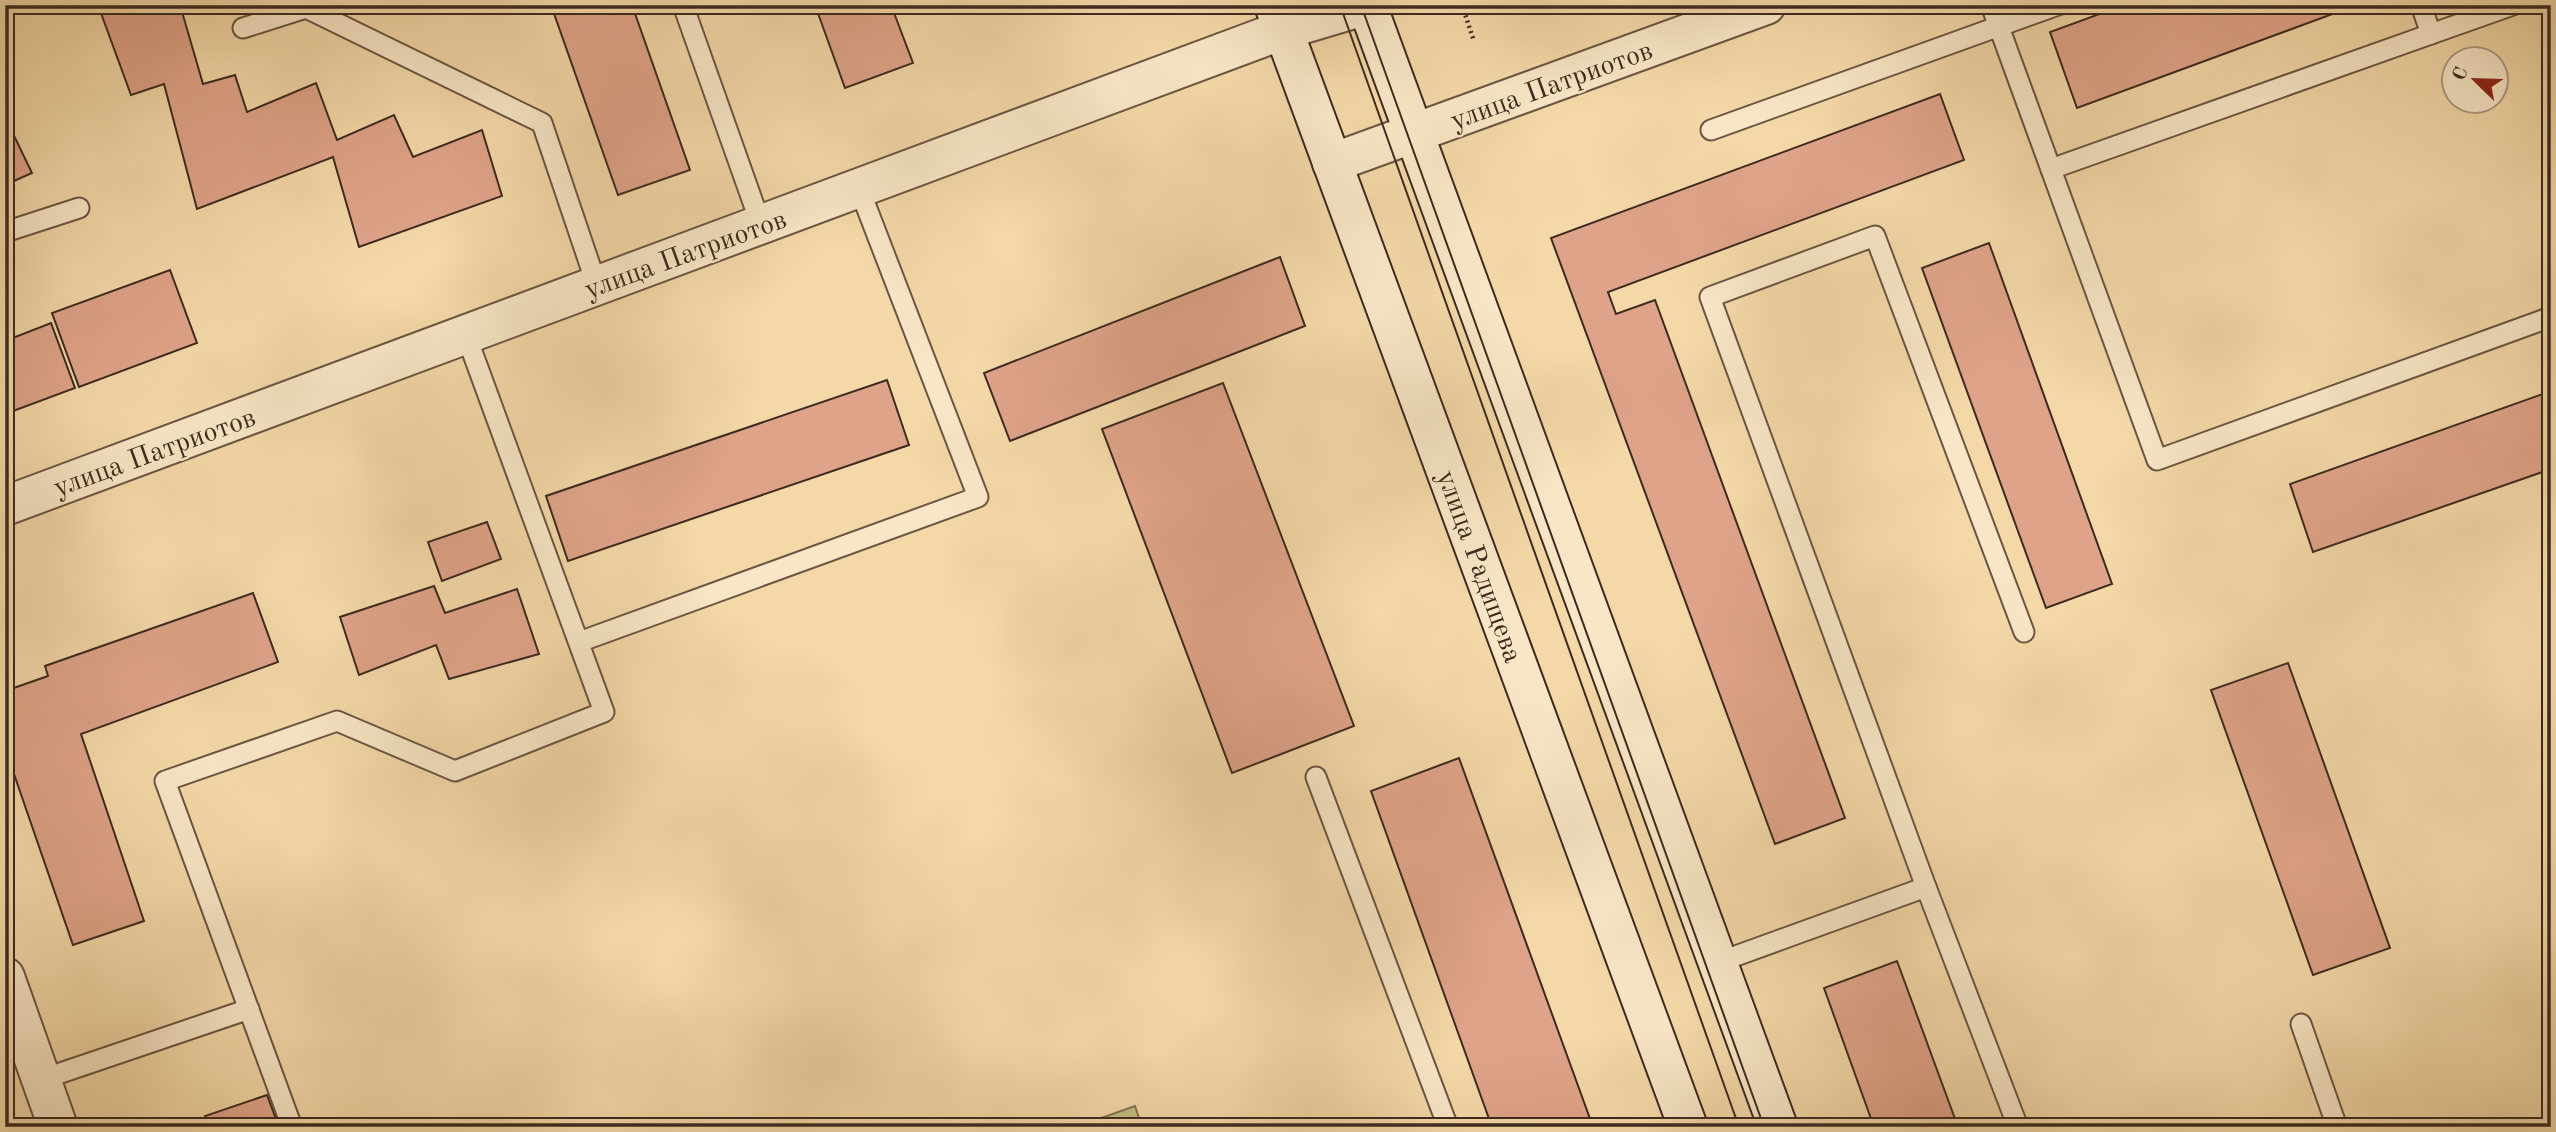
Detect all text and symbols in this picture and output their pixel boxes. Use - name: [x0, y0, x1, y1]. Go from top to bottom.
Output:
- street label: улица Патриотов: [1447, 37, 1657, 136]
- north arrow: [2440, 46, 2510, 116]
- text: С: [2450, 65, 2473, 84]
- street label: улица Патриотов: [581, 206, 791, 305]
- street label: улица Патриотов: [50, 404, 260, 503]
- street label: улица Радищева: [1430, 467, 1526, 667]

